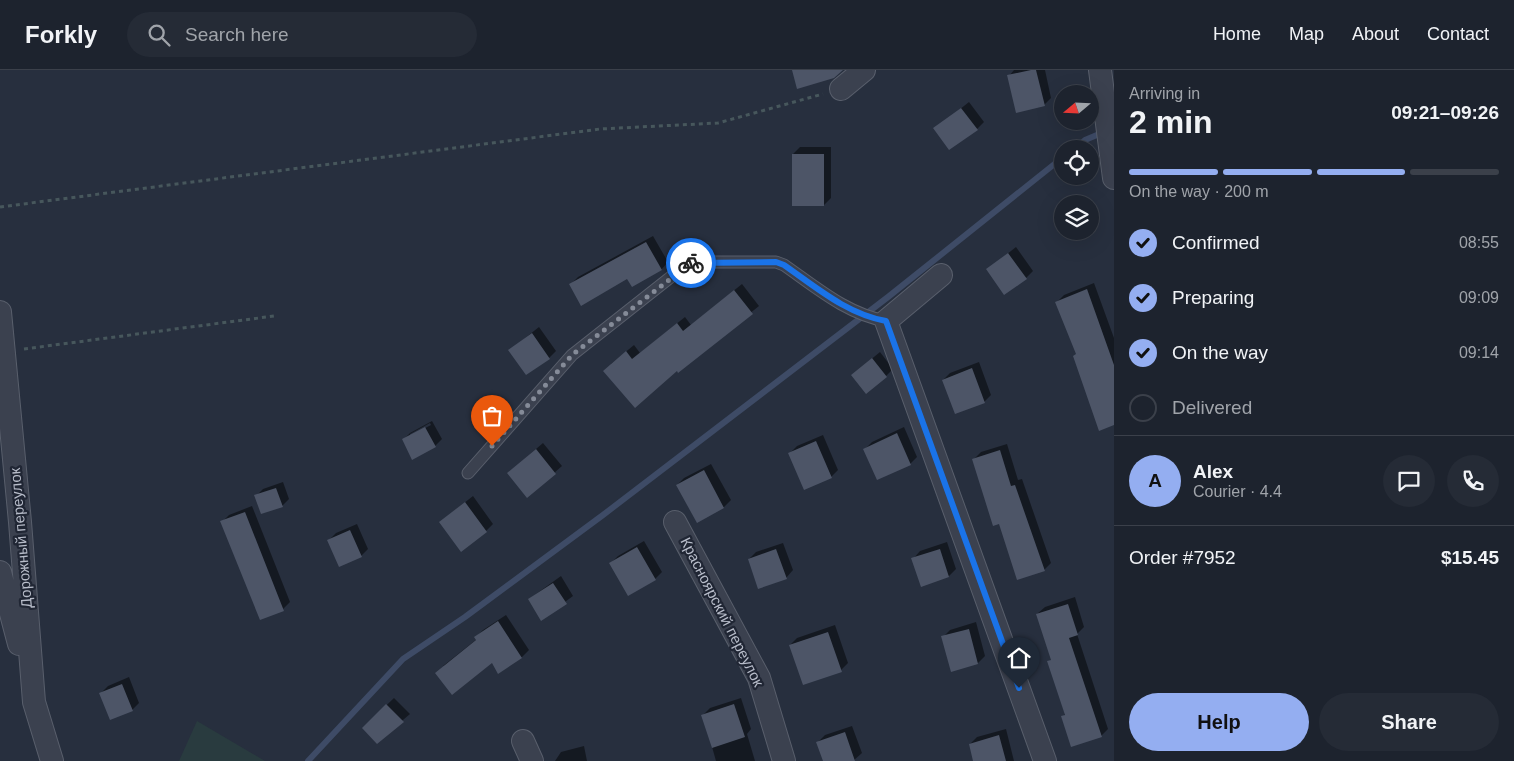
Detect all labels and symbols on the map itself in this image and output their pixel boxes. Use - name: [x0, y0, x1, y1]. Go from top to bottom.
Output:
- north arrow: [1054, 85, 1099, 130]
- courier: [666, 238, 716, 288]
- pin: [471, 395, 513, 446]
- street label: Дорожный переулок: [6, 467, 35, 609]
- street label: Красноярский переулок: [677, 534, 768, 690]
- pin: [998, 637, 1040, 688]

